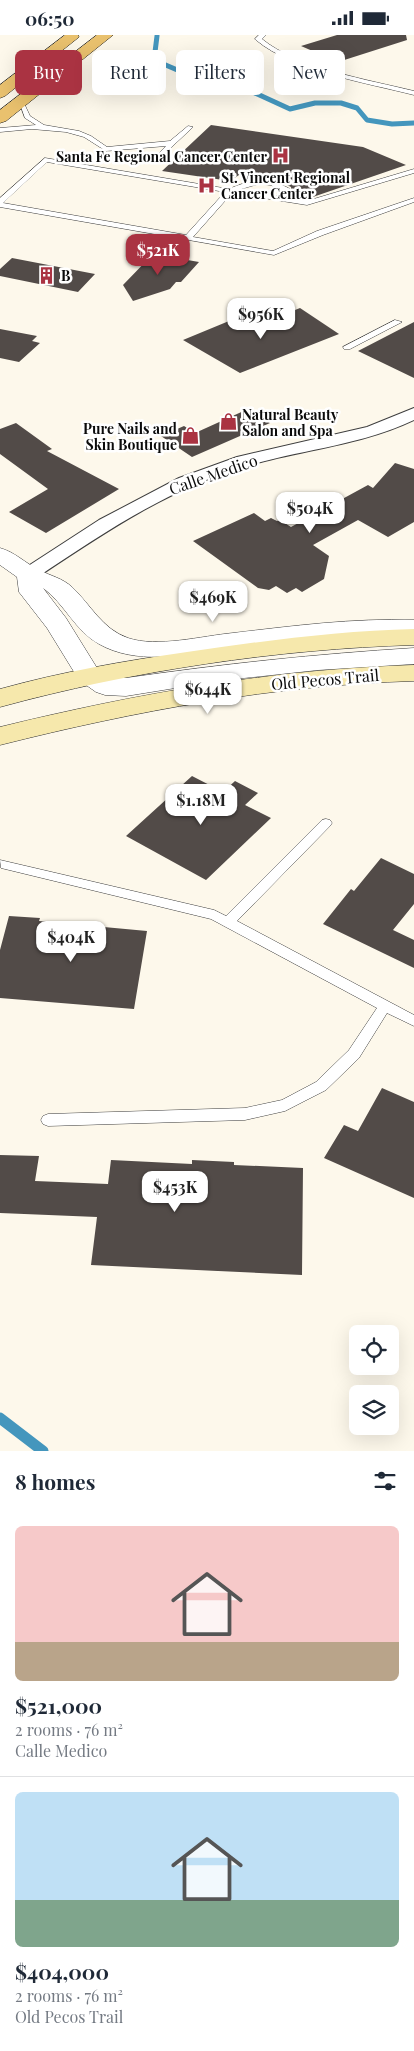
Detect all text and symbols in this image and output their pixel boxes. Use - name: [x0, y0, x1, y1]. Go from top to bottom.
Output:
- text: 06:50: [25, 5, 74, 31]
- chip: Buy: [15, 50, 82, 95]
- chip: Rent: [92, 50, 166, 95]
- chip: Filters: [176, 50, 264, 95]
- chip: New: [274, 50, 345, 95]
- hospital icon: Santa Fe Regional Cancer Center: [271, 146, 291, 166]
- place label: Santa Fe Regional Cancer Center: [56, 147, 267, 166]
- place label: St. Vincent Regional Cancer Center: [221, 168, 351, 203]
- hospital icon: St. Vincent Regional Cancer Center: [197, 175, 217, 195]
- pin: $521K: [123, 233, 193, 276]
- text: $521K: [137, 239, 179, 260]
- building icon: B: [37, 265, 57, 285]
- place label: B: [61, 266, 70, 285]
- pin: $956K: [226, 297, 296, 340]
- text: $956K: [238, 303, 284, 324]
- place label: Natural Beauty Salon and Spa: [242, 405, 339, 440]
- shop icon: Natural Beauty Salon and Spa: [218, 412, 238, 432]
- place label: Pure Nails and Skin Boutique: [83, 419, 178, 454]
- shop icon: Pure Nails and Skin Boutique: [181, 426, 201, 446]
- street label: Calle Medico: [166, 449, 260, 499]
- pin: $504K: [275, 491, 345, 534]
- text: $504K: [287, 497, 333, 518]
- pin: $469K: [178, 581, 248, 623]
- text: $469K: [190, 586, 236, 607]
- street label: Old Pecos Trail: [270, 664, 380, 694]
- pin: $644K: [173, 673, 243, 715]
- text: $644K: [185, 678, 231, 699]
- pin: $1.18M: [160, 783, 242, 826]
- text: $1.18M: [176, 789, 226, 810]
- pin: $404K: [36, 921, 106, 963]
- text: $404K: [47, 926, 95, 947]
- pin: $453K: [140, 1171, 210, 1213]
- text: $453K: [153, 1176, 197, 1197]
- map controls: [349, 1325, 399, 1435]
- button: locate: [349, 1325, 399, 1375]
- button: layers: [349, 1385, 399, 1435]
- text: 8 homes: [15, 1467, 95, 1495]
- icon: filters: [371, 1467, 399, 1495]
- icon: home: [162, 1559, 252, 1649]
- text: $521,000: [15, 1691, 102, 1719]
- text: 2 rooms · 76 m²: [15, 1719, 123, 1740]
- text: Calle Medico: [15, 1740, 107, 1761]
- icon: home: [162, 1824, 252, 1914]
- text: $404,000: [15, 1957, 109, 1985]
- text: 2 rooms · 76 m²: [15, 1985, 123, 2006]
- text: Old Pecos Trail: [15, 2006, 123, 2027]

